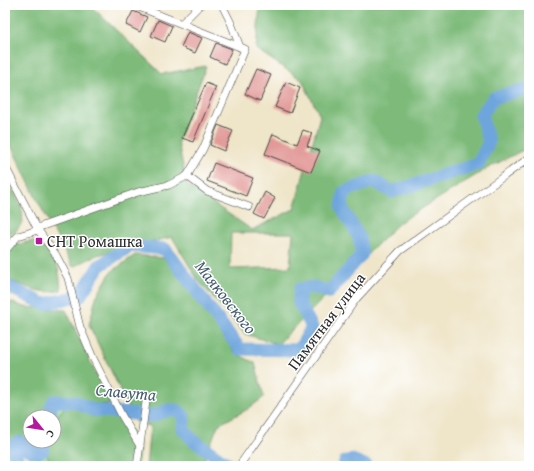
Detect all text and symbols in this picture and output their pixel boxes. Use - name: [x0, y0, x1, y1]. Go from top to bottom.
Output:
- place label: СНТ Ромашка: [47, 229, 143, 253]
- marker: СНТ Ромашка: [34, 236, 44, 246]
- water label: Маяковского: [190, 255, 263, 339]
- street label: Памятная улица: [281, 267, 371, 375]
- water label: Славута: [95, 376, 157, 407]
- north arrow: [22, 409, 62, 449]
- text: С: [42, 427, 59, 441]

